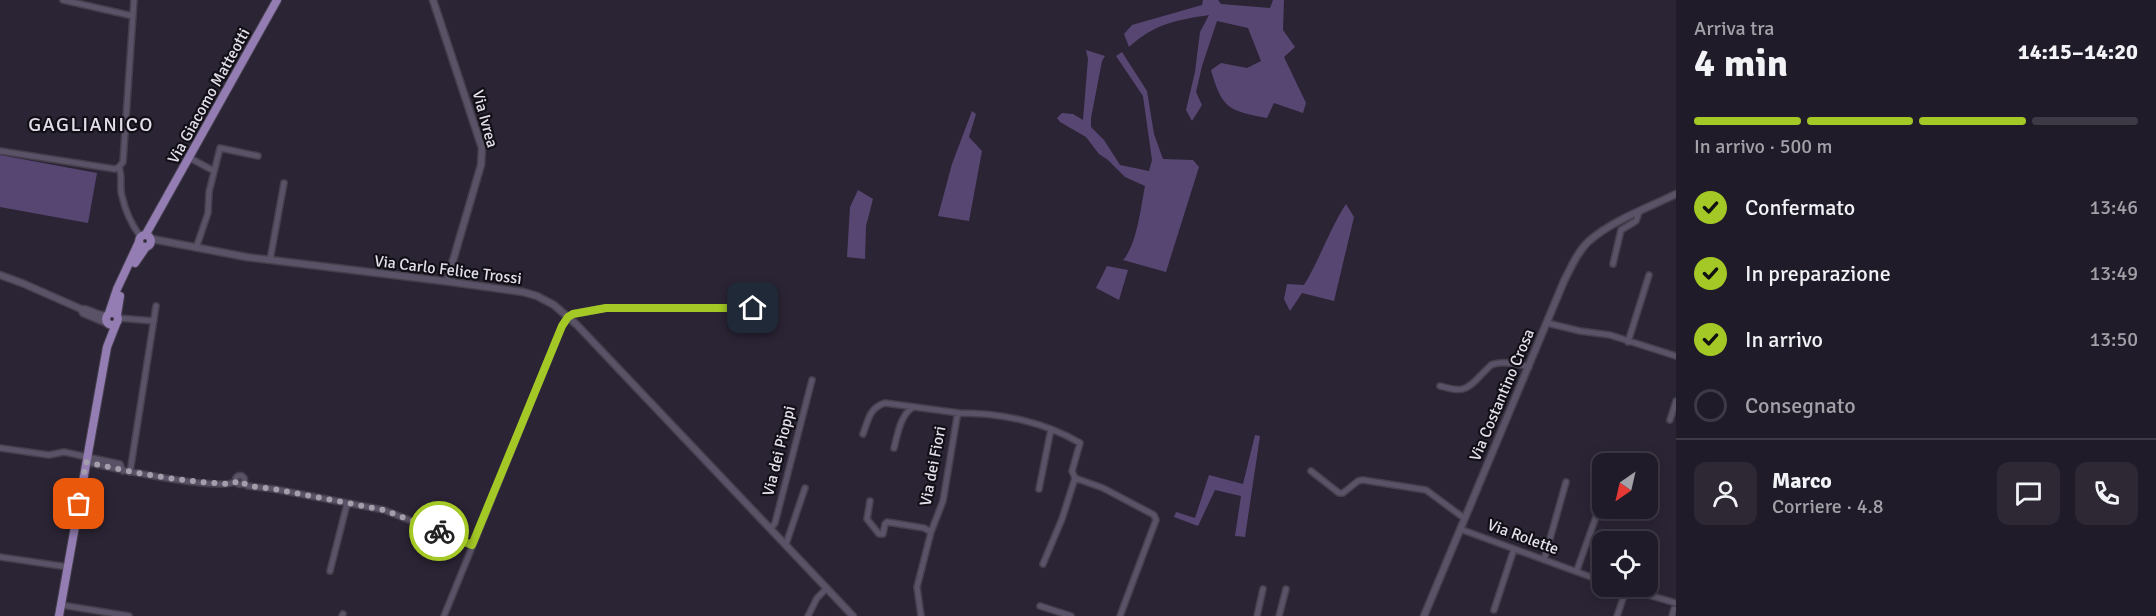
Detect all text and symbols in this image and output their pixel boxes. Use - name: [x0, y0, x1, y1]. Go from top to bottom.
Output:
- text: Arriva tra: [1694, 16, 1774, 41]
- street label: Via Giacomo Matteotti: [163, 25, 255, 167]
- text: 14:15–14:20: [2018, 38, 2138, 65]
- text: 4 min: [1694, 39, 1788, 87]
- street label: Via Ivrea: [468, 88, 502, 150]
- district label: GAGLIANICO: [28, 112, 154, 137]
- text: In arrivo · 500 m: [1694, 134, 1832, 159]
- icon: check: [1694, 191, 1727, 224]
- text: Confermato: [1745, 194, 1855, 221]
- text: 13:46: [2089, 195, 2138, 220]
- street label: Via Carlo Felice Trossi: [373, 251, 523, 289]
- icon: check: [1694, 257, 1727, 290]
- text: In preparazione: [1745, 260, 1891, 287]
- text: 13:49: [2089, 261, 2138, 286]
- pin: [727, 282, 778, 333]
- icon: home: [736, 291, 769, 324]
- icon: check: [1694, 323, 1727, 356]
- street label: Via Costantino Crosa: [1465, 326, 1539, 464]
- text: In arrivo: [1745, 326, 1823, 353]
- text: 13:50: [2089, 327, 2138, 352]
- text: Consegnato: [1745, 392, 1856, 419]
- street label: Via dei Pioppi: [758, 404, 800, 498]
- street label: Via dei Fiori: [915, 424, 951, 508]
- north arrow: [1592, 453, 1658, 519]
- map controls: [1592, 453, 1658, 597]
- button: person: [1694, 462, 1757, 525]
- button: chat: [1997, 462, 2060, 525]
- button: phone: [2075, 462, 2138, 525]
- text: Marco: [1772, 467, 1832, 494]
- pin: [53, 478, 104, 529]
- icon: bag: [62, 487, 95, 520]
- text: Corriere · 4.8: [1772, 494, 1884, 519]
- courier: [409, 501, 469, 561]
- icon: bike: [423, 515, 456, 548]
- street label: Via Rolette: [1485, 515, 1561, 559]
- button: locate: [1592, 531, 1658, 597]

